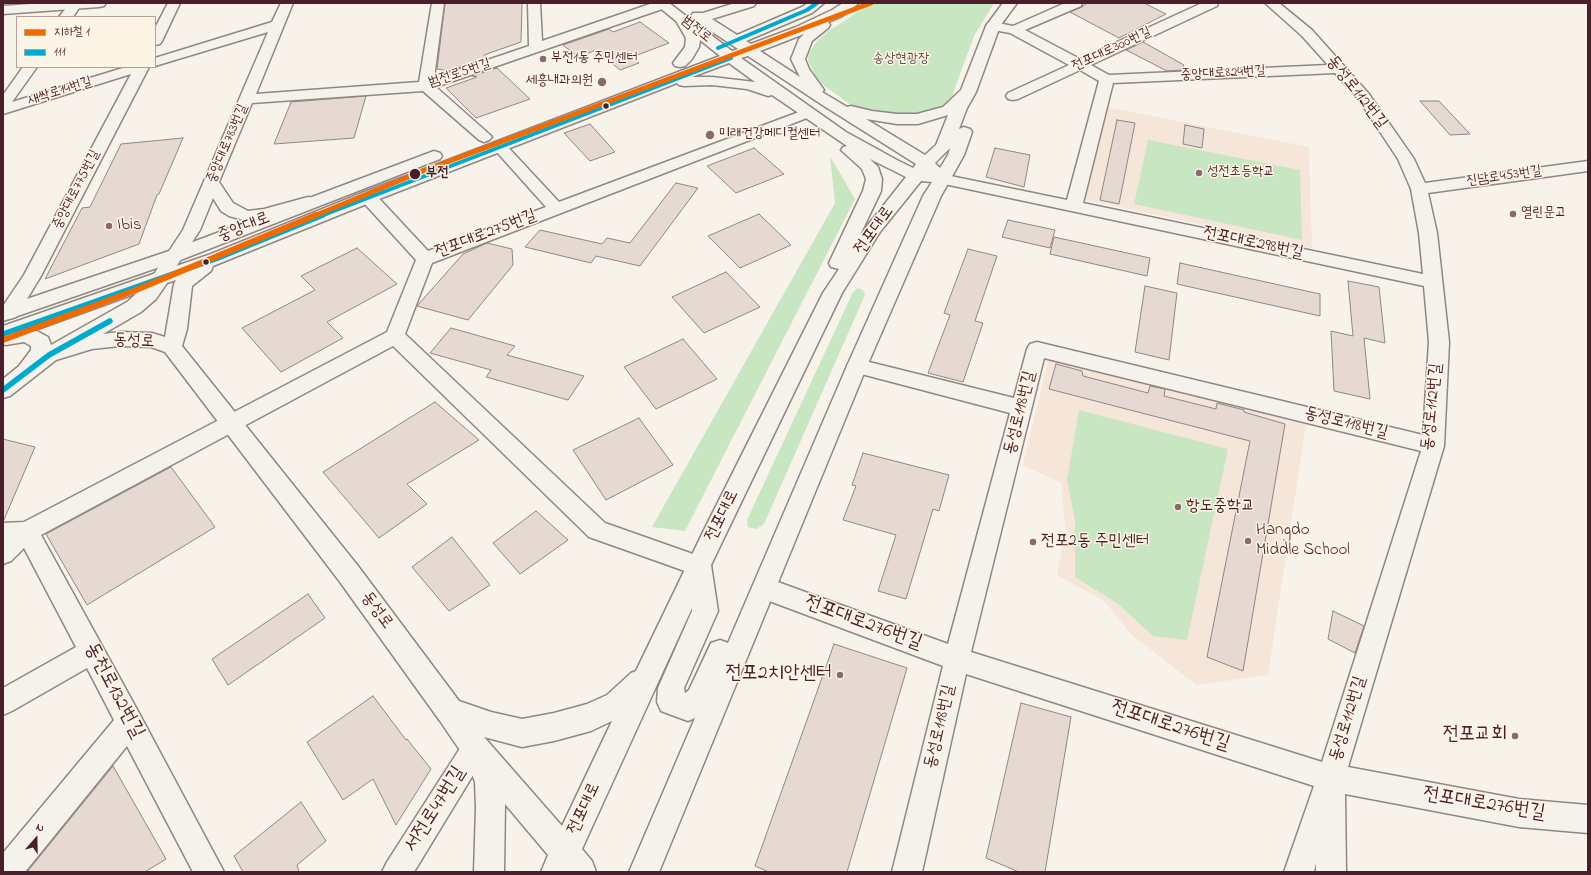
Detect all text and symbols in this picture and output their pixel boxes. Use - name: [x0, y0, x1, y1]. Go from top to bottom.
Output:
- street label: 범전로: [678, 13, 714, 47]
- legend: [16, 16, 156, 68]
- text: 지하철 1: [54, 23, 90, 41]
- street label: 전포대로300번길: [1070, 24, 1154, 76]
- text: 111: [54, 43, 65, 61]
- place label: 부전1동 주민센터: [551, 51, 638, 67]
- park label: 송상현광장: [873, 52, 929, 68]
- street label: 동성로112번길: [1321, 52, 1391, 134]
- marker: 부전1동 주민센터: [538, 54, 548, 64]
- street label: 범전로5번길: [427, 56, 493, 92]
- street label: 중앙대로824번길: [1180, 63, 1266, 85]
- street label: 새싹로14번길: [26, 74, 94, 110]
- place label: 세흥내과의원: [525, 74, 593, 90]
- marker: 세흥내과의원: [596, 76, 608, 88]
- unlabelled marker: [601, 101, 611, 111]
- street label: 중앙대로783번길: [204, 102, 252, 186]
- place label: 미래건강메디컬센터: [719, 127, 820, 143]
- marker: 미래건강메디컬센터: [704, 129, 716, 141]
- street label: 중앙대로775번길: [50, 147, 104, 233]
- street label: 진남로453번길: [1465, 163, 1543, 191]
- place label: 성전초등학교: [1207, 165, 1275, 181]
- place label: 부전: [426, 166, 449, 182]
- marker: 부전: [408, 167, 422, 181]
- marker: 성전초등학교: [1194, 168, 1204, 178]
- street label: 전포대로: [851, 203, 899, 259]
- street label: 전포대로275번길: [432, 206, 540, 264]
- place label: 열린문고: [1521, 206, 1566, 222]
- street label: 중앙대로: [215, 209, 273, 247]
- marker: 열린문고: [1508, 209, 1518, 219]
- place label: Ibis: [117, 216, 142, 236]
- marker: Ibis: [104, 221, 114, 231]
- street label: 전포대로298번길: [1201, 223, 1305, 265]
- unlabelled marker: [201, 257, 211, 267]
- street label: 동성로: [113, 331, 155, 353]
- street label: 동성로112번길: [1418, 362, 1448, 452]
- street label: 동성로118번길: [1001, 369, 1041, 457]
- street label: 동성로118번길: [1302, 404, 1390, 444]
- street label: 전포대로: [702, 487, 744, 545]
- place label: 항도중학교: [1186, 497, 1254, 517]
- marker: 항도중학교: [1173, 502, 1183, 512]
- place label: Hangdo Middle School: [1256, 521, 1350, 561]
- place label: 전포2동 주민센터: [1041, 532, 1149, 552]
- marker: Hangdo Middle School: [1243, 536, 1253, 546]
- marker: 전포2동 주민센터: [1028, 537, 1038, 547]
- street label: 동성로: [356, 588, 396, 634]
- street label: 전포대로276번길: [801, 592, 925, 656]
- street label: 동천로132번길: [78, 639, 148, 743]
- place label: 전포2치안센터: [725, 663, 832, 687]
- marker: 전포2치안센터: [835, 670, 845, 680]
- street label: 동성로112번길: [1326, 674, 1372, 764]
- street label: 동성로118번길: [921, 683, 961, 771]
- street label: 전포대로276번길: [1108, 696, 1232, 758]
- place label: 전포교회: [1443, 724, 1507, 748]
- marker: 전포교회: [1510, 731, 1520, 741]
- street label: 서전로47번길: [400, 763, 472, 857]
- street label: 전포대로: [564, 780, 606, 838]
- street label: 전포대로276번길: [1421, 783, 1547, 827]
- north arrow: [16, 819, 56, 859]
- text: N: [34, 819, 46, 837]

